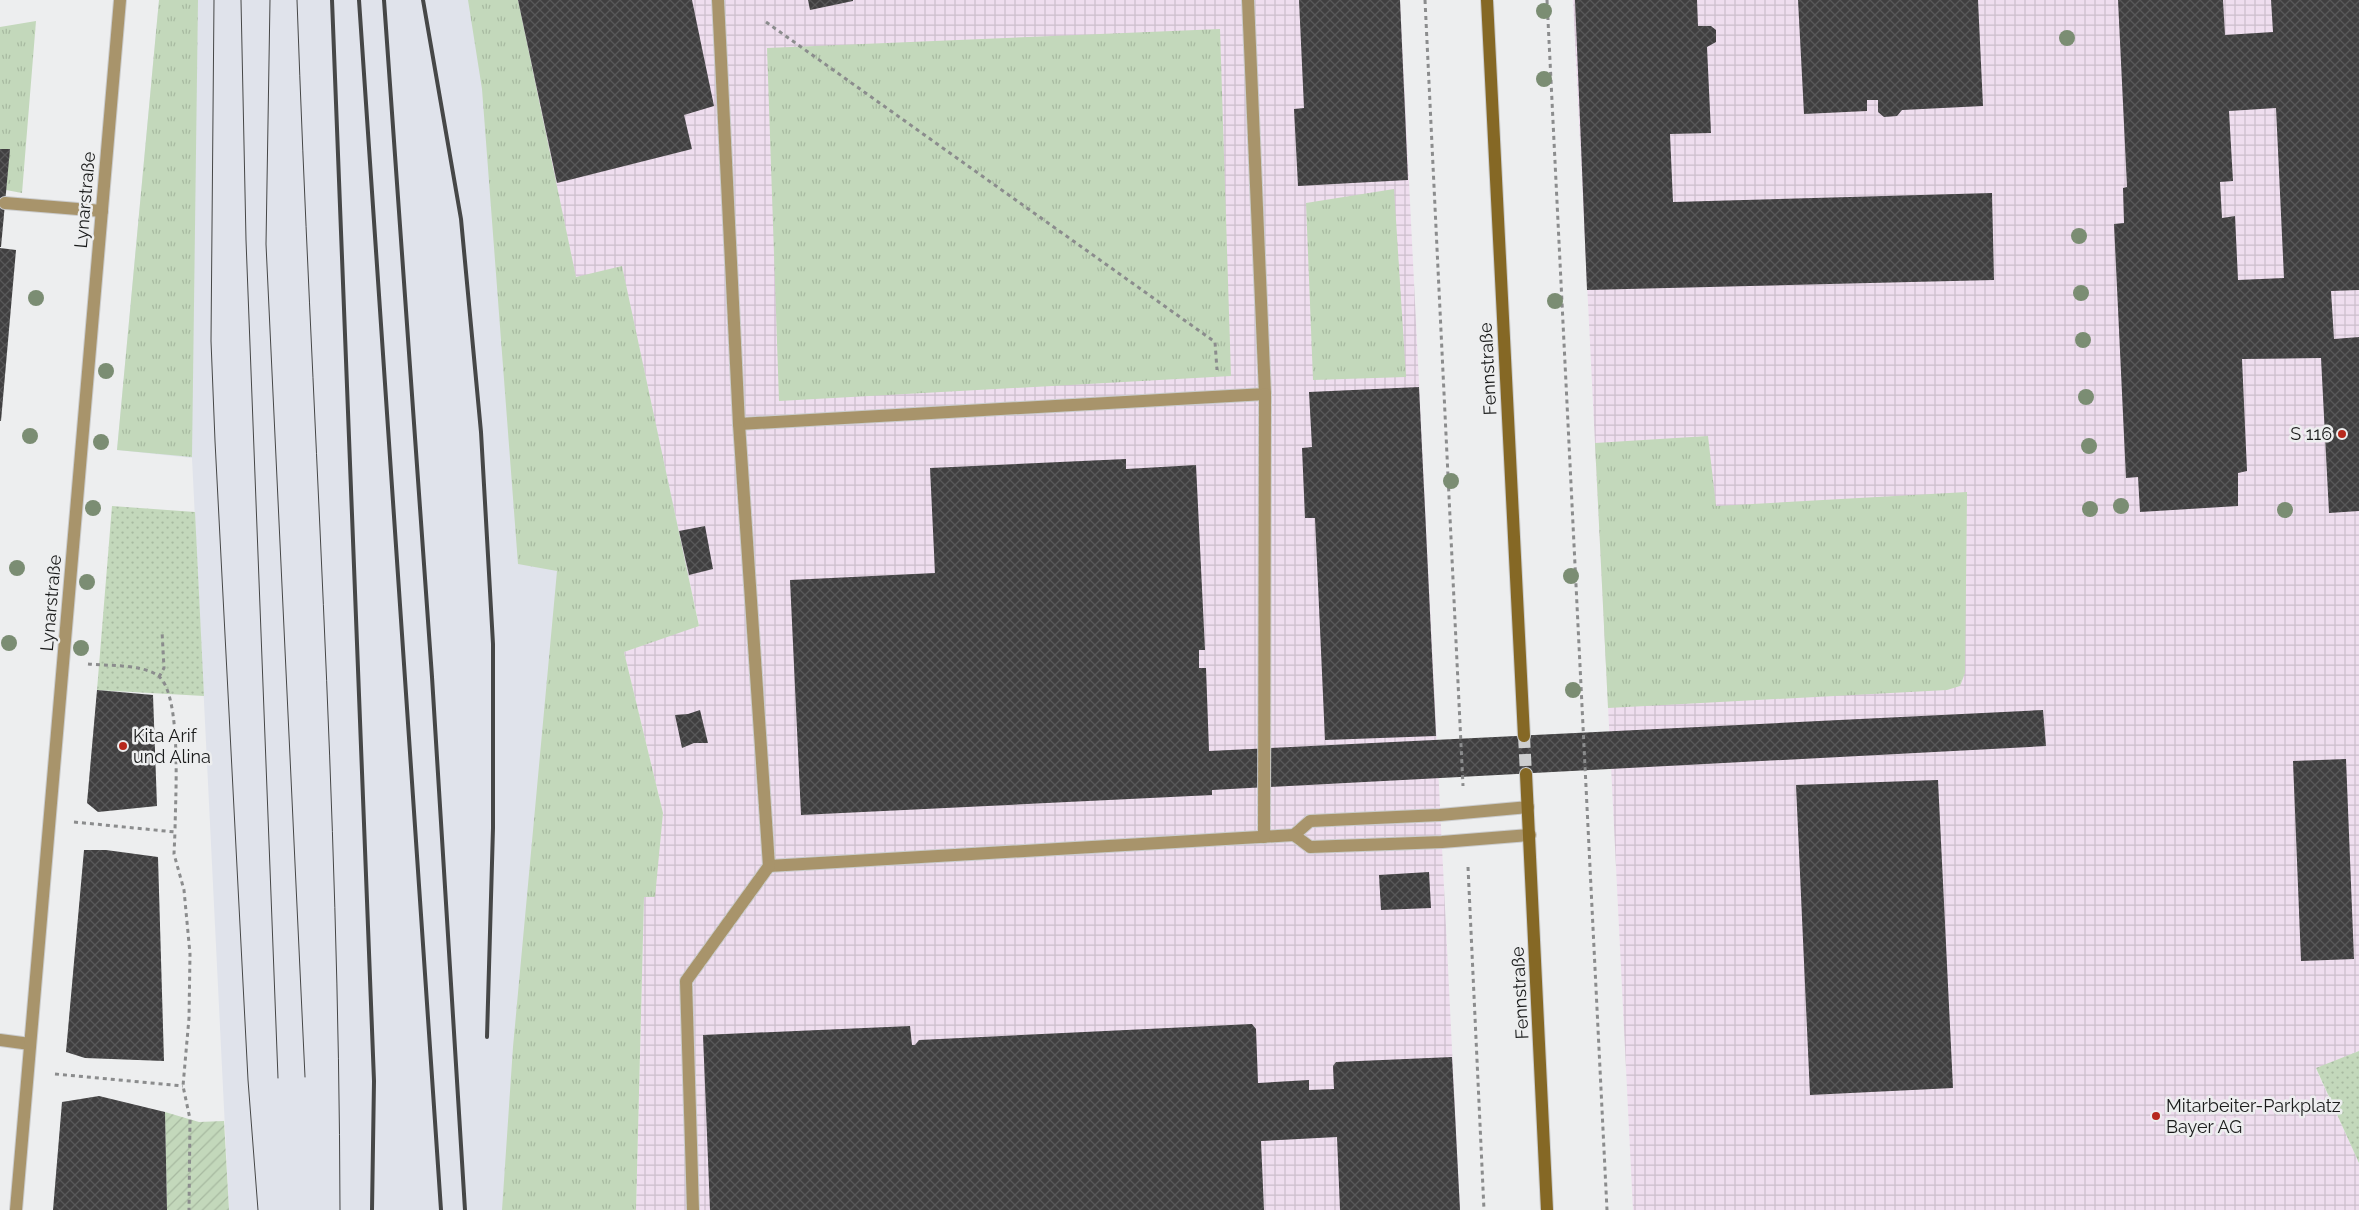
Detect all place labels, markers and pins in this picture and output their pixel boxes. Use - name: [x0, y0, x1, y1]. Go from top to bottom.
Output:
- place label: S 116: [2290, 423, 2332, 444]
- marker: S 116: [2336, 428, 2348, 440]
- place label: Kita Arif und Alina: [133, 725, 211, 767]
- marker: Kita Arif und Alina: [117, 740, 129, 752]
- place label: Mitarbeiter-Parkplatz Bayer AG: [2166, 1095, 2341, 1137]
- marker: Mitarbeiter-Parkplatz Bayer AG: [2150, 1110, 2162, 1122]

